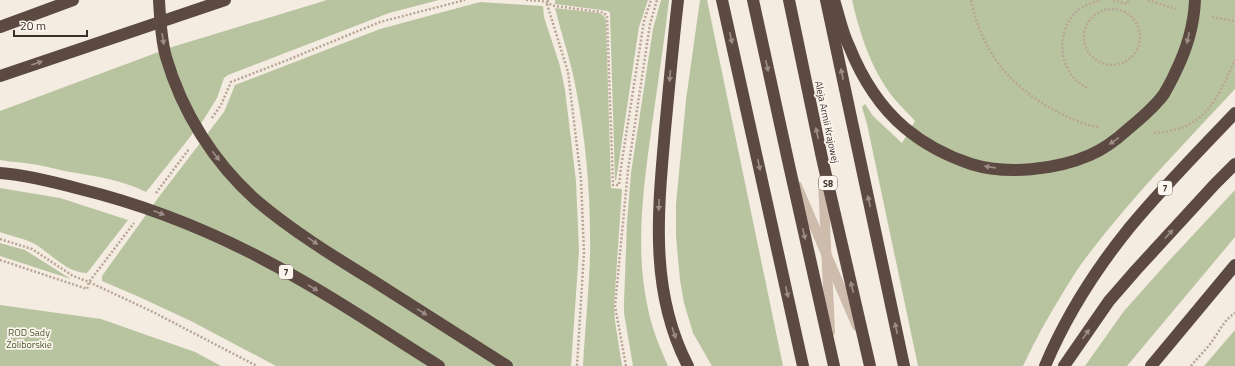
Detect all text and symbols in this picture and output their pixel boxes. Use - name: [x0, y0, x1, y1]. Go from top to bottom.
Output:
- scale bar: [14, 12, 87, 38]
- text: 20 m: [20, 16, 46, 35]
- one-way arrow: [728, 32, 734, 44]
- one-way arrow: [1185, 32, 1191, 45]
- one-way arrow: [160, 33, 166, 45]
- one-way arrow: [765, 59, 771, 72]
- one-way arrow: [31, 60, 43, 66]
- one-way arrow: [839, 67, 845, 80]
- one-way arrow: [667, 70, 674, 82]
- street label: Aleja Armii Krajowej: [811, 80, 843, 164]
- one-way arrow: [814, 127, 820, 139]
- one-way arrow: [1109, 137, 1119, 145]
- one-way arrow: [212, 150, 220, 161]
- one-way arrow: [756, 159, 762, 171]
- one-way arrow: [984, 164, 996, 170]
- road number: S8: [819, 176, 837, 190]
- road number: 7: [1158, 181, 1172, 195]
- one-way arrow: [866, 195, 872, 207]
- one-way arrow: [656, 199, 662, 212]
- one-way arrow: [153, 211, 165, 217]
- one-way arrow: [802, 227, 808, 240]
- one-way arrow: [1164, 229, 1174, 239]
- one-way arrow: [308, 237, 318, 245]
- road number: 7: [279, 265, 293, 279]
- one-way arrow: [849, 281, 855, 293]
- one-way arrow: [307, 284, 319, 291]
- one-way arrow: [784, 286, 790, 298]
- one-way arrow: [417, 308, 427, 316]
- one-way arrow: [893, 322, 899, 334]
- park label: ROD Sady Żoliborskie: [6, 325, 52, 352]
- one-way arrow: [671, 328, 677, 340]
- one-way arrow: [1082, 329, 1090, 339]

